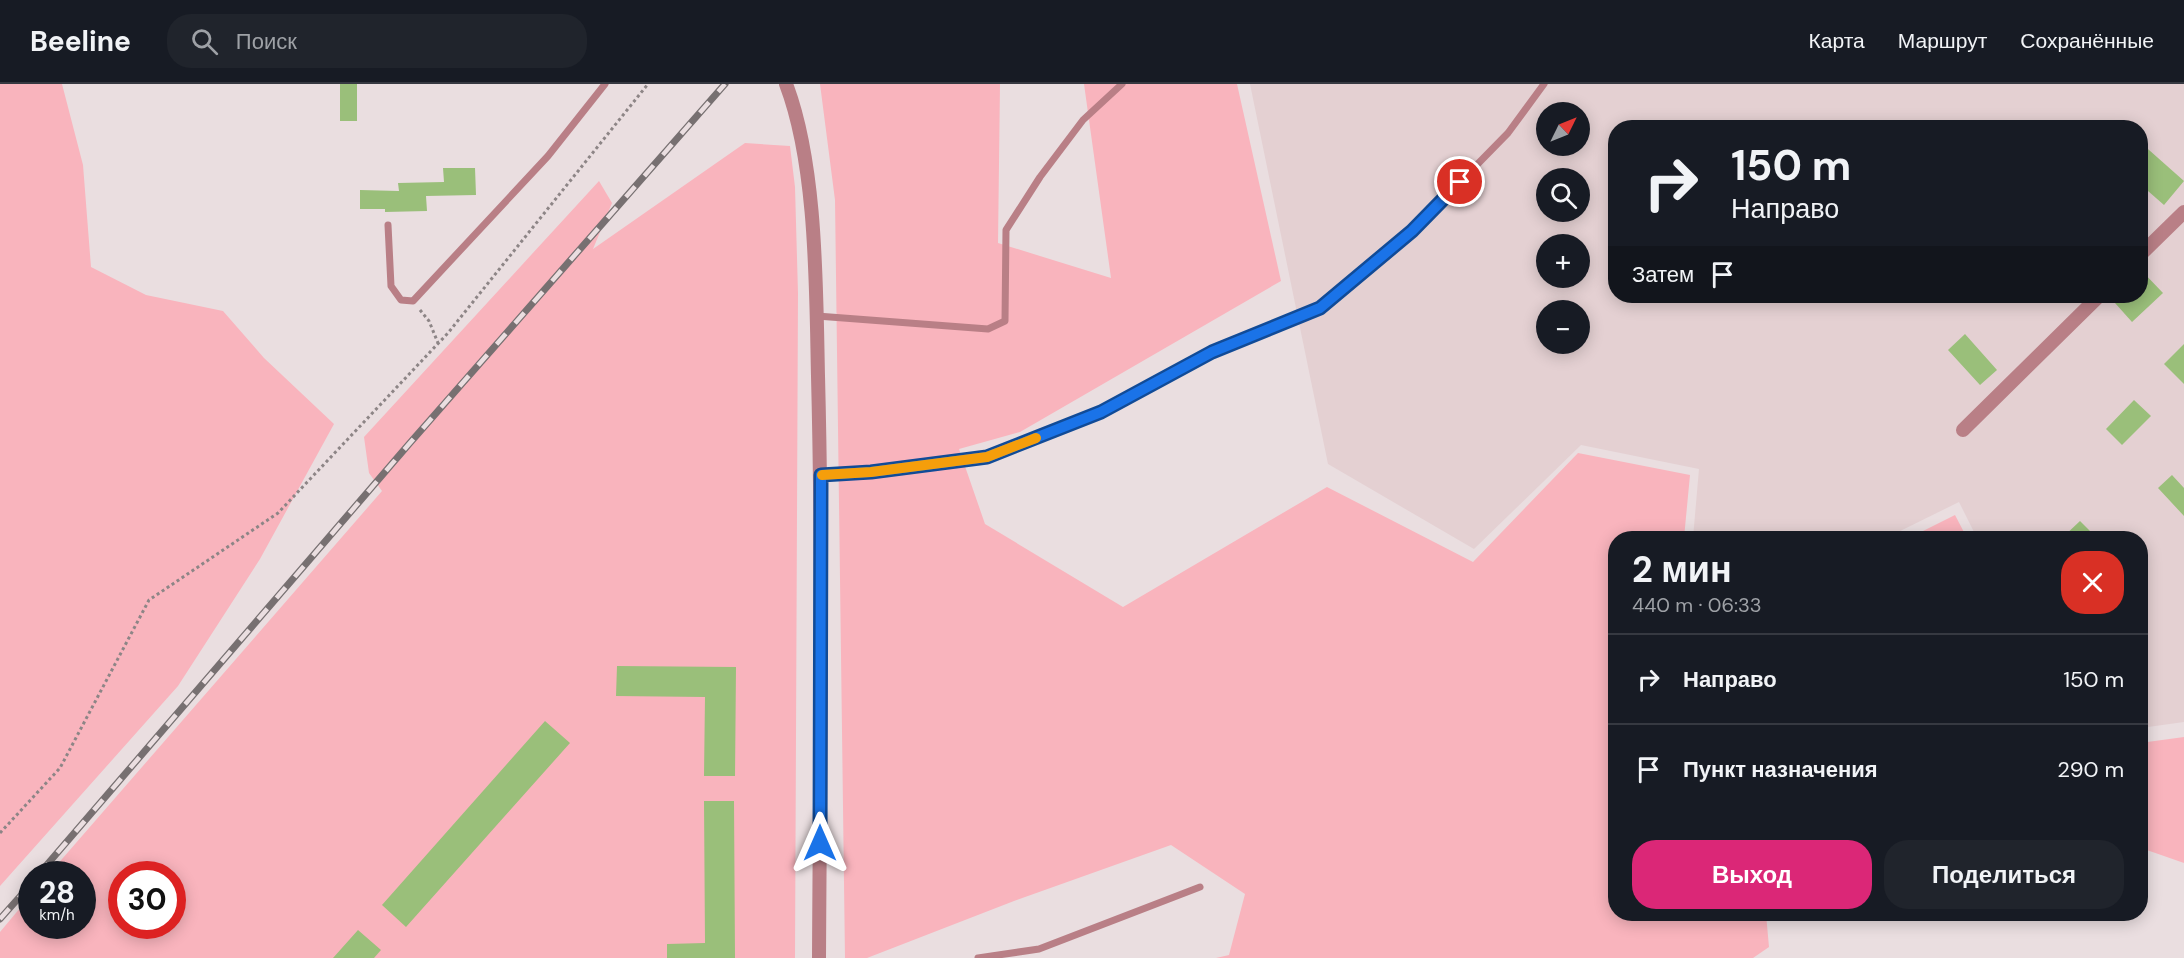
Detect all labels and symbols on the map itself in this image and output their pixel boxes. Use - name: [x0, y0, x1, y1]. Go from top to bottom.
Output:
- north arrow: [1536, 102, 1590, 156]
- pin: [1434, 156, 1485, 207]
- position arrow: [788, 811, 852, 875]
- speed limit sign: 30: [108, 861, 186, 939]

